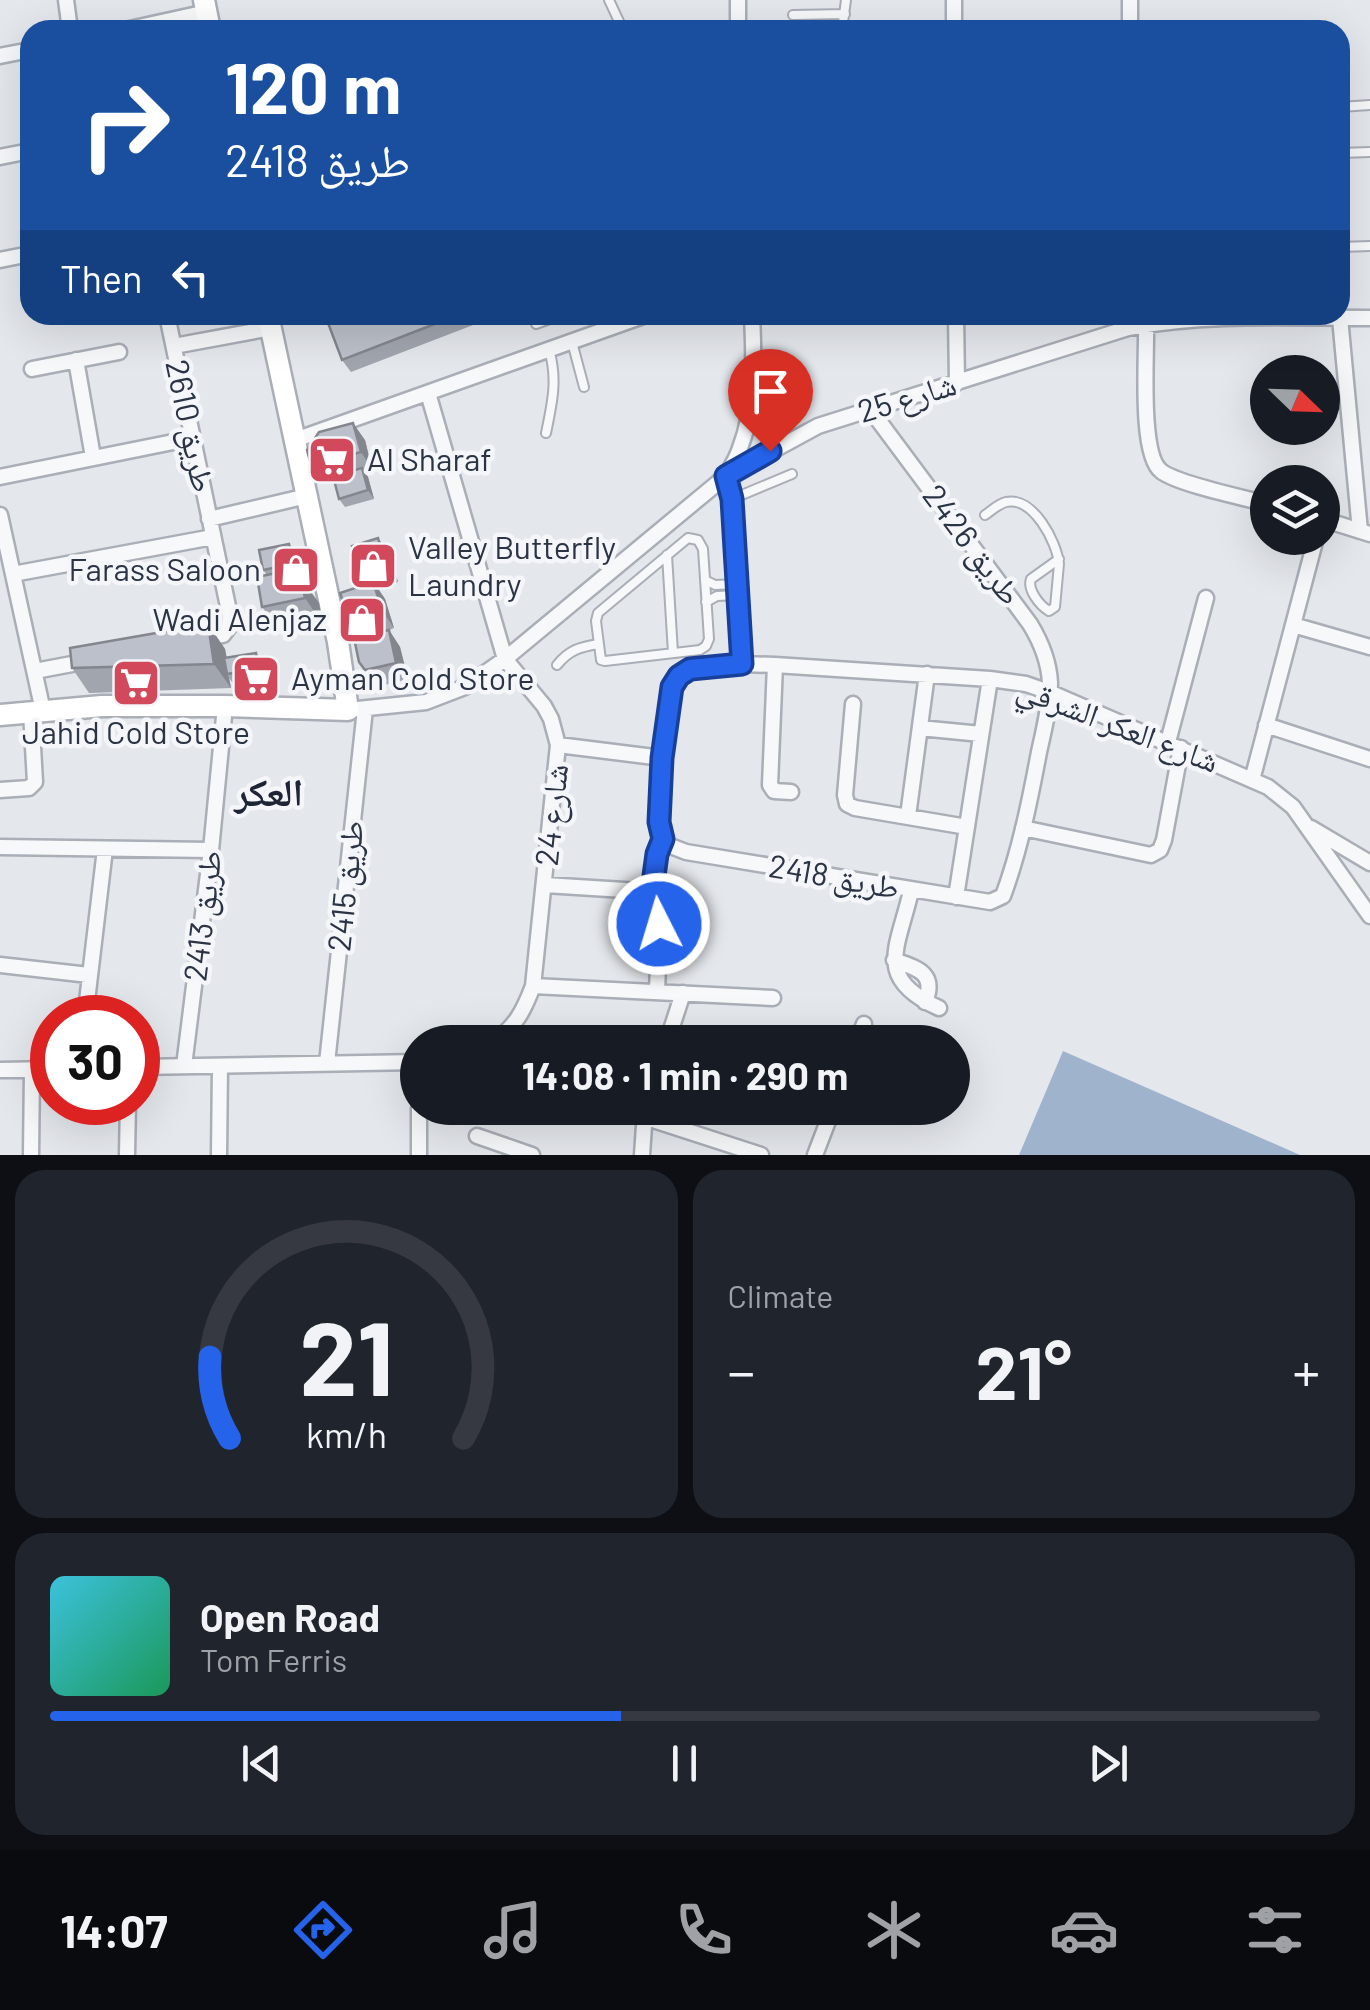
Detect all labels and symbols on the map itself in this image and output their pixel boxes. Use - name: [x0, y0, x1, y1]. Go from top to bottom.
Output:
- pin: [728, 349, 813, 452]
- north arrow: [1250, 355, 1340, 445]
- street label: طريق 2610: [156, 356, 225, 496]
- street label: شارع 25: [853, 363, 961, 432]
- supermarket icon: Al Sharaf: [306, 434, 358, 486]
- place label: Al Sharaf: [367, 439, 492, 477]
- street label: طريق 2426: [914, 476, 1031, 613]
- place label: Valley Butterfly Laundry: [408, 527, 616, 602]
- shop icon: Valley Butterfly Laundry: [347, 540, 399, 592]
- shop icon: Farass Saloon: [270, 544, 322, 596]
- place label: Farass Saloon: [68, 549, 261, 587]
- shop icon: Wadi Alenjaz: [336, 594, 388, 646]
- place label: Wadi Alenjaz: [153, 599, 327, 637]
- supermarket icon: Ayman Cold Store: [230, 653, 282, 705]
- supermarket icon: Jahid Cold Store: [110, 657, 162, 709]
- place label: Ayman Cold Store: [291, 658, 535, 696]
- street label: شارع العكر الشرقي: [1010, 667, 1225, 787]
- place label: Jahid Cold Store: [22, 712, 250, 750]
- street label: شارع 24: [526, 762, 577, 868]
- district label: العكر: [233, 768, 303, 814]
- street label: طريق 2415: [318, 818, 373, 953]
- street label: طريق 2418: [766, 845, 902, 908]
- street label: طريق 2413: [174, 848, 231, 984]
- position arrow: [607, 872, 711, 976]
- speed limit sign: 30: [30, 995, 160, 1125]

